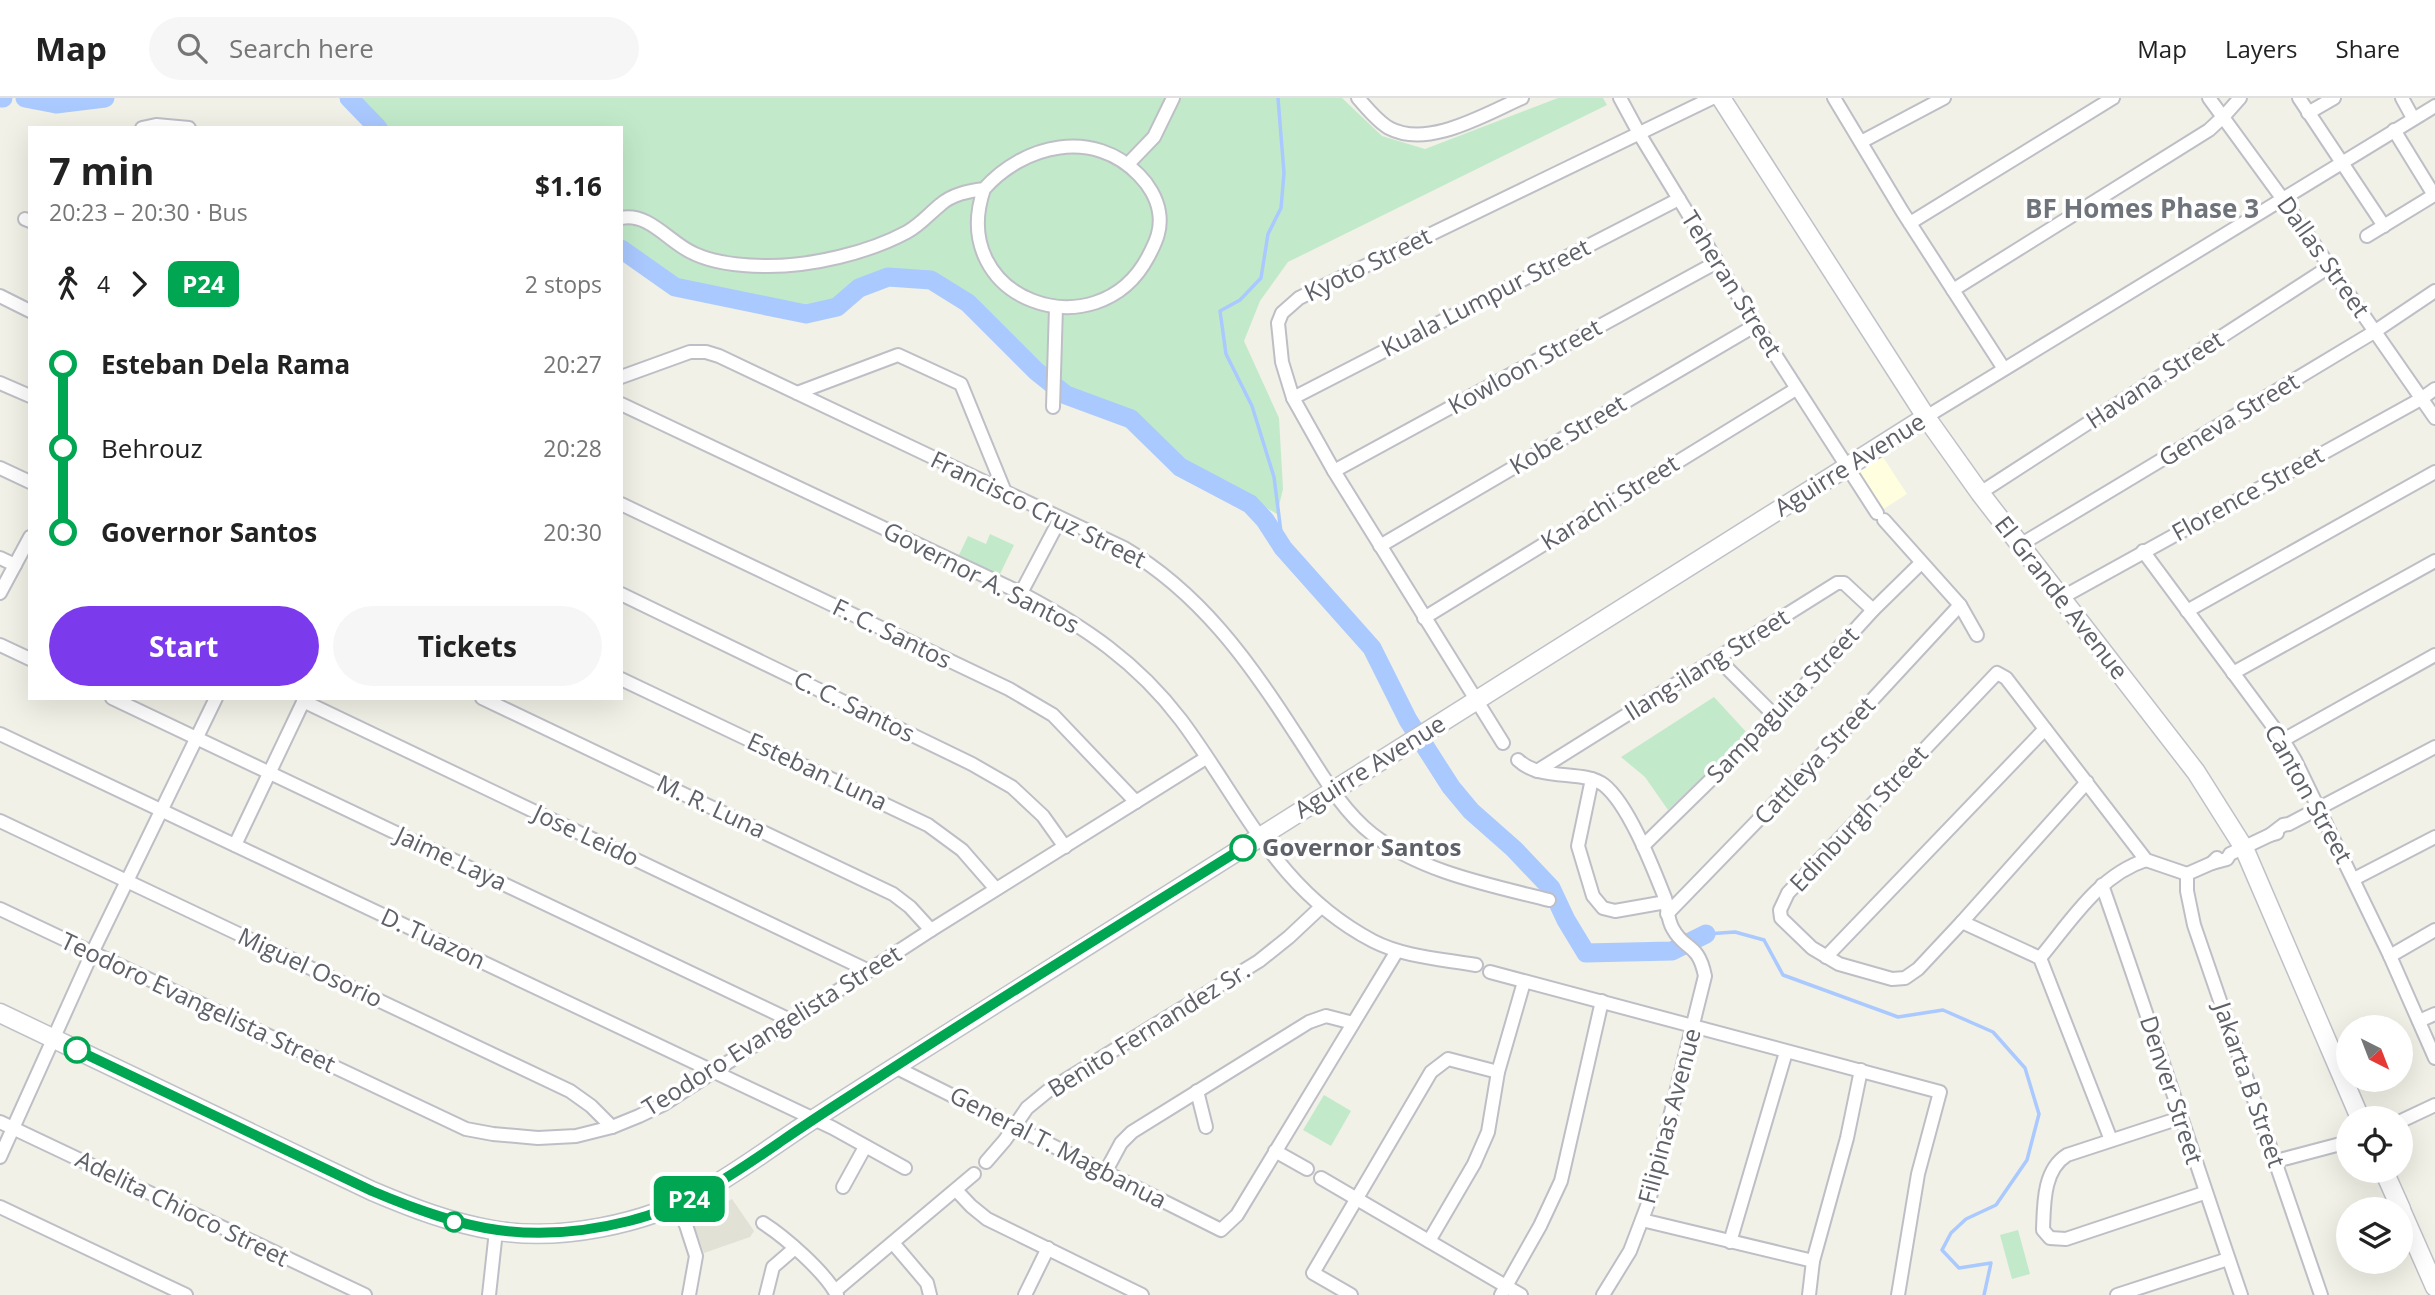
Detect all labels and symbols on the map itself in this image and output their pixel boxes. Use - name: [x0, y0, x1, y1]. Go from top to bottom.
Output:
- street label: Dallas Street: [2270, 189, 2378, 323]
- district label: BF Homes Phase 3: [2025, 190, 2259, 226]
- street label: Teheran Street: [1674, 204, 1790, 362]
- street label: Kyoto Street: [1298, 219, 1436, 309]
- street label: Kuala Lumpur Street: [1375, 230, 1595, 364]
- street label: Kowloon Street: [1442, 310, 1607, 421]
- street label: Havana Street: [2079, 322, 2229, 436]
- street label: Geneva Street: [2152, 364, 2304, 473]
- street label: Kobe Street: [1503, 386, 1632, 481]
- street label: Aguirre Avenue: [1768, 404, 1931, 523]
- street label: Florence Street: [2165, 437, 2329, 548]
- street label: Francisco Cruz Street: [926, 442, 1152, 575]
- street label: Karachi Street: [1534, 446, 1684, 557]
- street label: El Grande Avenue: [1988, 509, 2136, 686]
- street label: Governor A. Santos: [878, 513, 1085, 640]
- street label: F. C. Santos: [828, 590, 958, 676]
- street label: Ilang-ilang Street: [1618, 600, 1795, 728]
- street label: Sampaguita Street: [1699, 619, 1865, 789]
- street label: C. C. Santos: [789, 662, 921, 749]
- street label: Cattleya Street: [1746, 689, 1882, 831]
- street label: Aguirre Avenue: [1288, 706, 1451, 825]
- street label: Canton Street: [2258, 718, 2361, 869]
- street label: Esteban Luna: [742, 724, 893, 818]
- street label: Edinburgh Street: [1781, 738, 1934, 898]
- street label: M. R. Luna: [652, 766, 772, 845]
- street label: Jose Leido: [527, 795, 645, 874]
- street label: Jaime Laya: [389, 817, 513, 898]
- place label: Governor Santos: [1262, 830, 1462, 863]
- marker: Governor Santos: [1230, 835, 1256, 861]
- street label: D. Tuazon: [376, 899, 491, 976]
- street label: Miguel Osorio: [233, 919, 388, 1015]
- street label: Teodoro Evangelista Street: [56, 923, 341, 1080]
- street label: Teodoro Evangelista Street: [636, 936, 907, 1123]
- street label: Benito Fernandez Sr.: [1041, 953, 1255, 1104]
- street label: Jakarta B Street: [2206, 996, 2294, 1171]
- street label: Denver Street: [2133, 1011, 2212, 1168]
- north arrow: [2336, 1015, 2413, 1092]
- street label: Filipinas Avenue: [1629, 1024, 1708, 1207]
- unlabelled marker: [64, 1037, 90, 1063]
- street label: General T. Magbanua: [945, 1078, 1173, 1216]
- street label: Adelita Chioco Street: [71, 1142, 295, 1274]
- line badge: P24: [649, 1176, 729, 1222]
- unlabelled marker: [444, 1212, 464, 1232]

